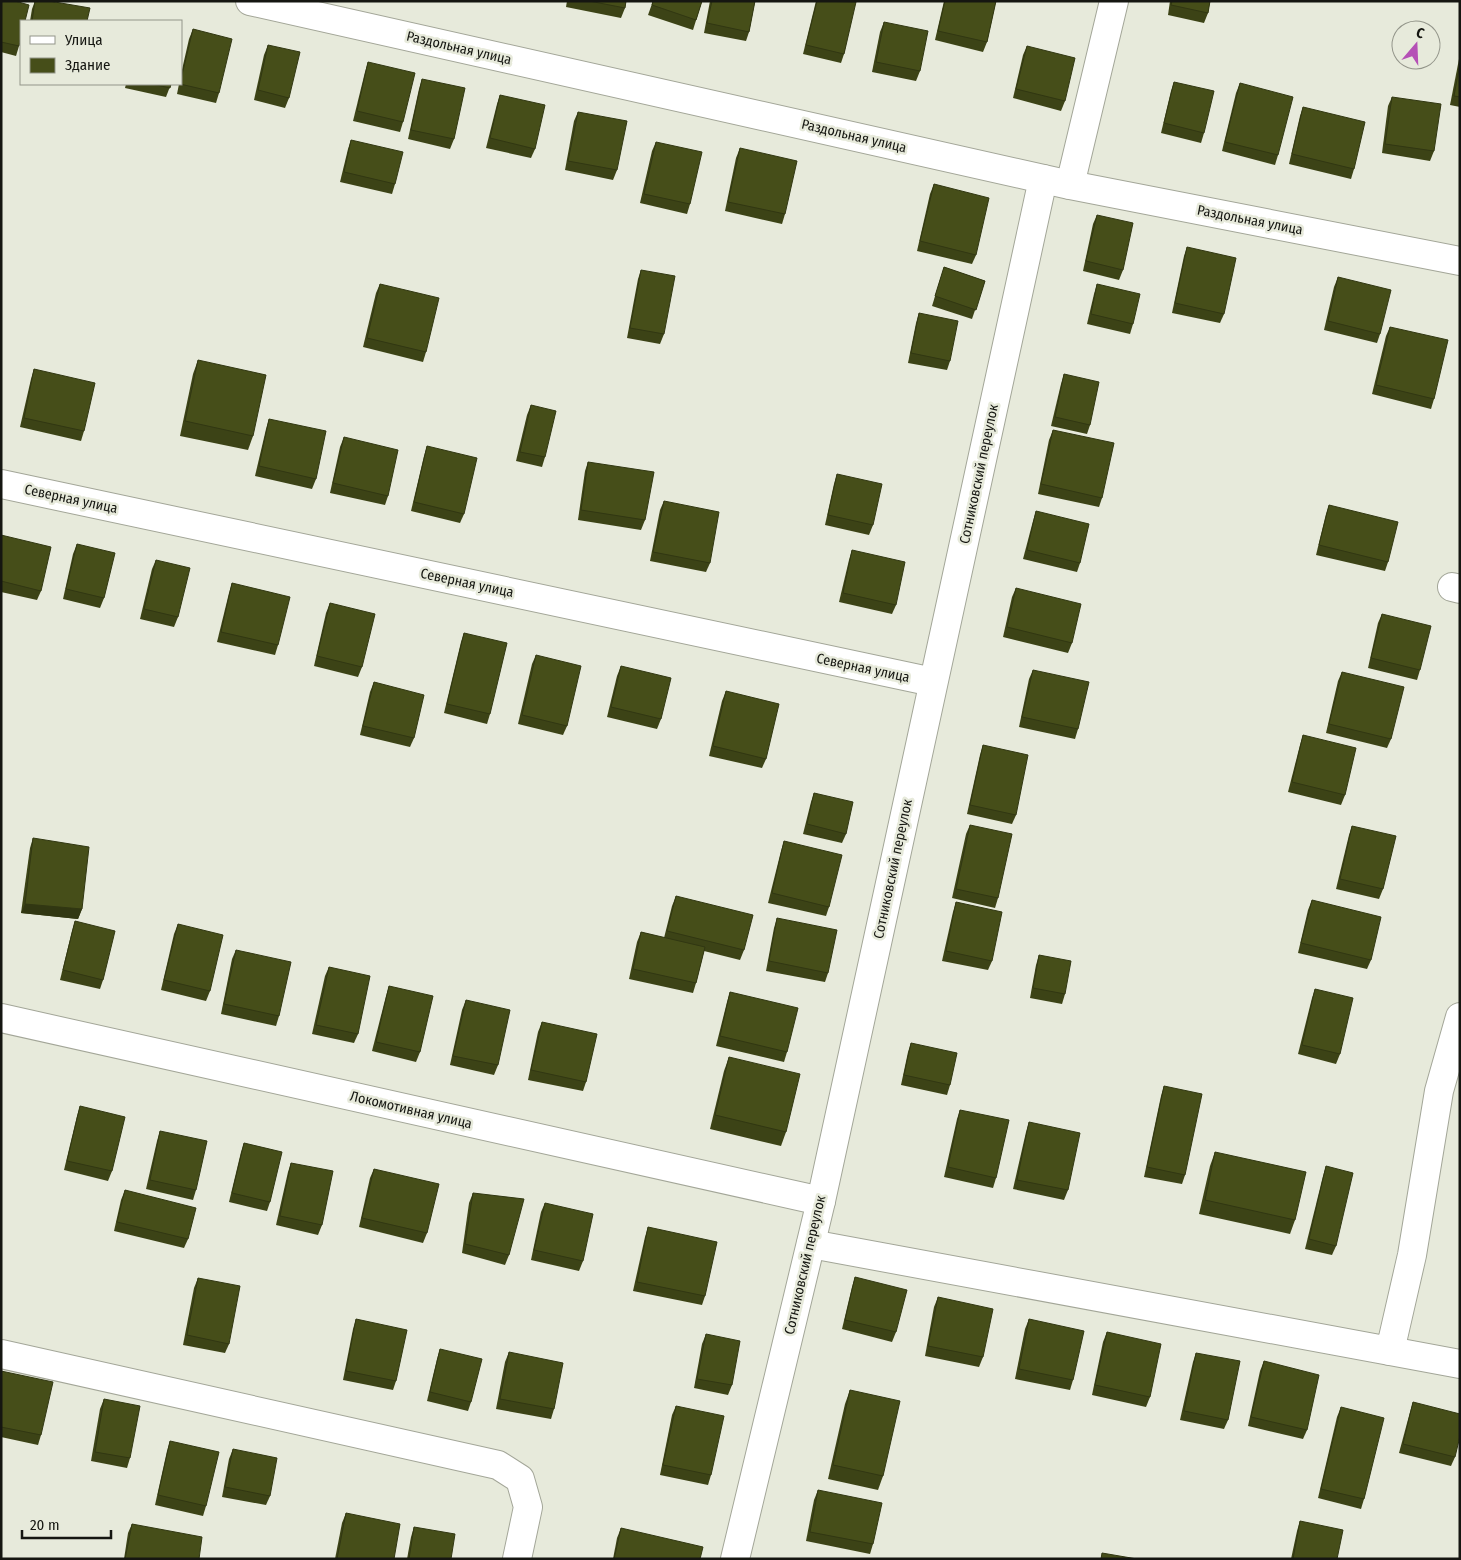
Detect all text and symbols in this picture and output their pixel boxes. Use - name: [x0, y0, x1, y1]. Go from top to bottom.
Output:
- legend: [20, 20, 182, 85]
- north arrow: [1391, 20, 1441, 70]
- text: С: [1414, 24, 1427, 43]
- street label: Раздольная улица: [405, 28, 513, 68]
- text: Улица: [64, 31, 103, 49]
- text: Здание: [65, 56, 111, 74]
- street label: Раздольная улица: [800, 116, 908, 156]
- street label: Раздольная улица: [1196, 201, 1304, 239]
- street label: Сотниковский переулок: [956, 402, 1002, 545]
- street label: Северная улица: [23, 481, 119, 517]
- street label: Северная улица: [419, 565, 515, 601]
- street label: Северная улица: [815, 650, 911, 686]
- street label: Сотниковский переулок: [870, 797, 916, 940]
- street label: Локомотивная улица: [348, 1088, 474, 1132]
- street label: Сотниковский переулок: [781, 1193, 829, 1336]
- scale bar: [22, 1508, 111, 1540]
- text: 20 m: [30, 1516, 60, 1534]

